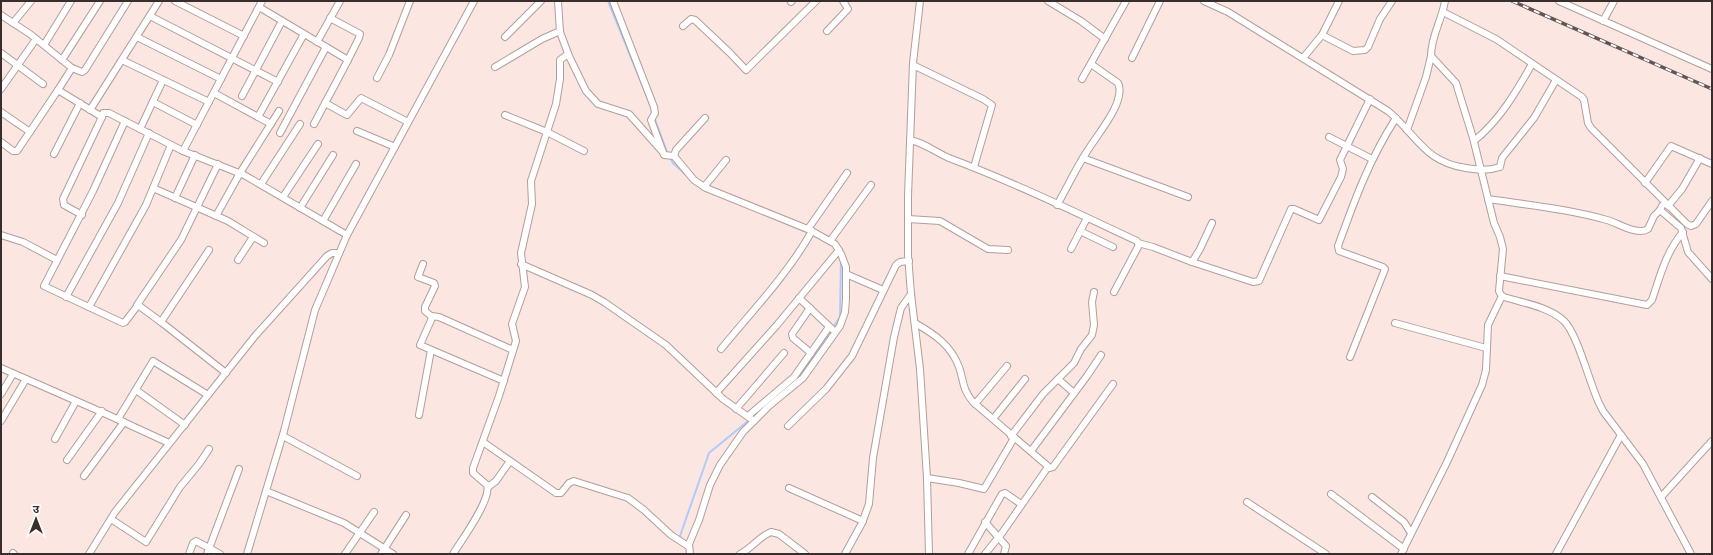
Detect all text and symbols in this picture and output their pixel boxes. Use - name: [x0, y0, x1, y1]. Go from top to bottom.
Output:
- north arrow: [16, 499, 56, 539]
- text: उ: [33, 503, 40, 516]

